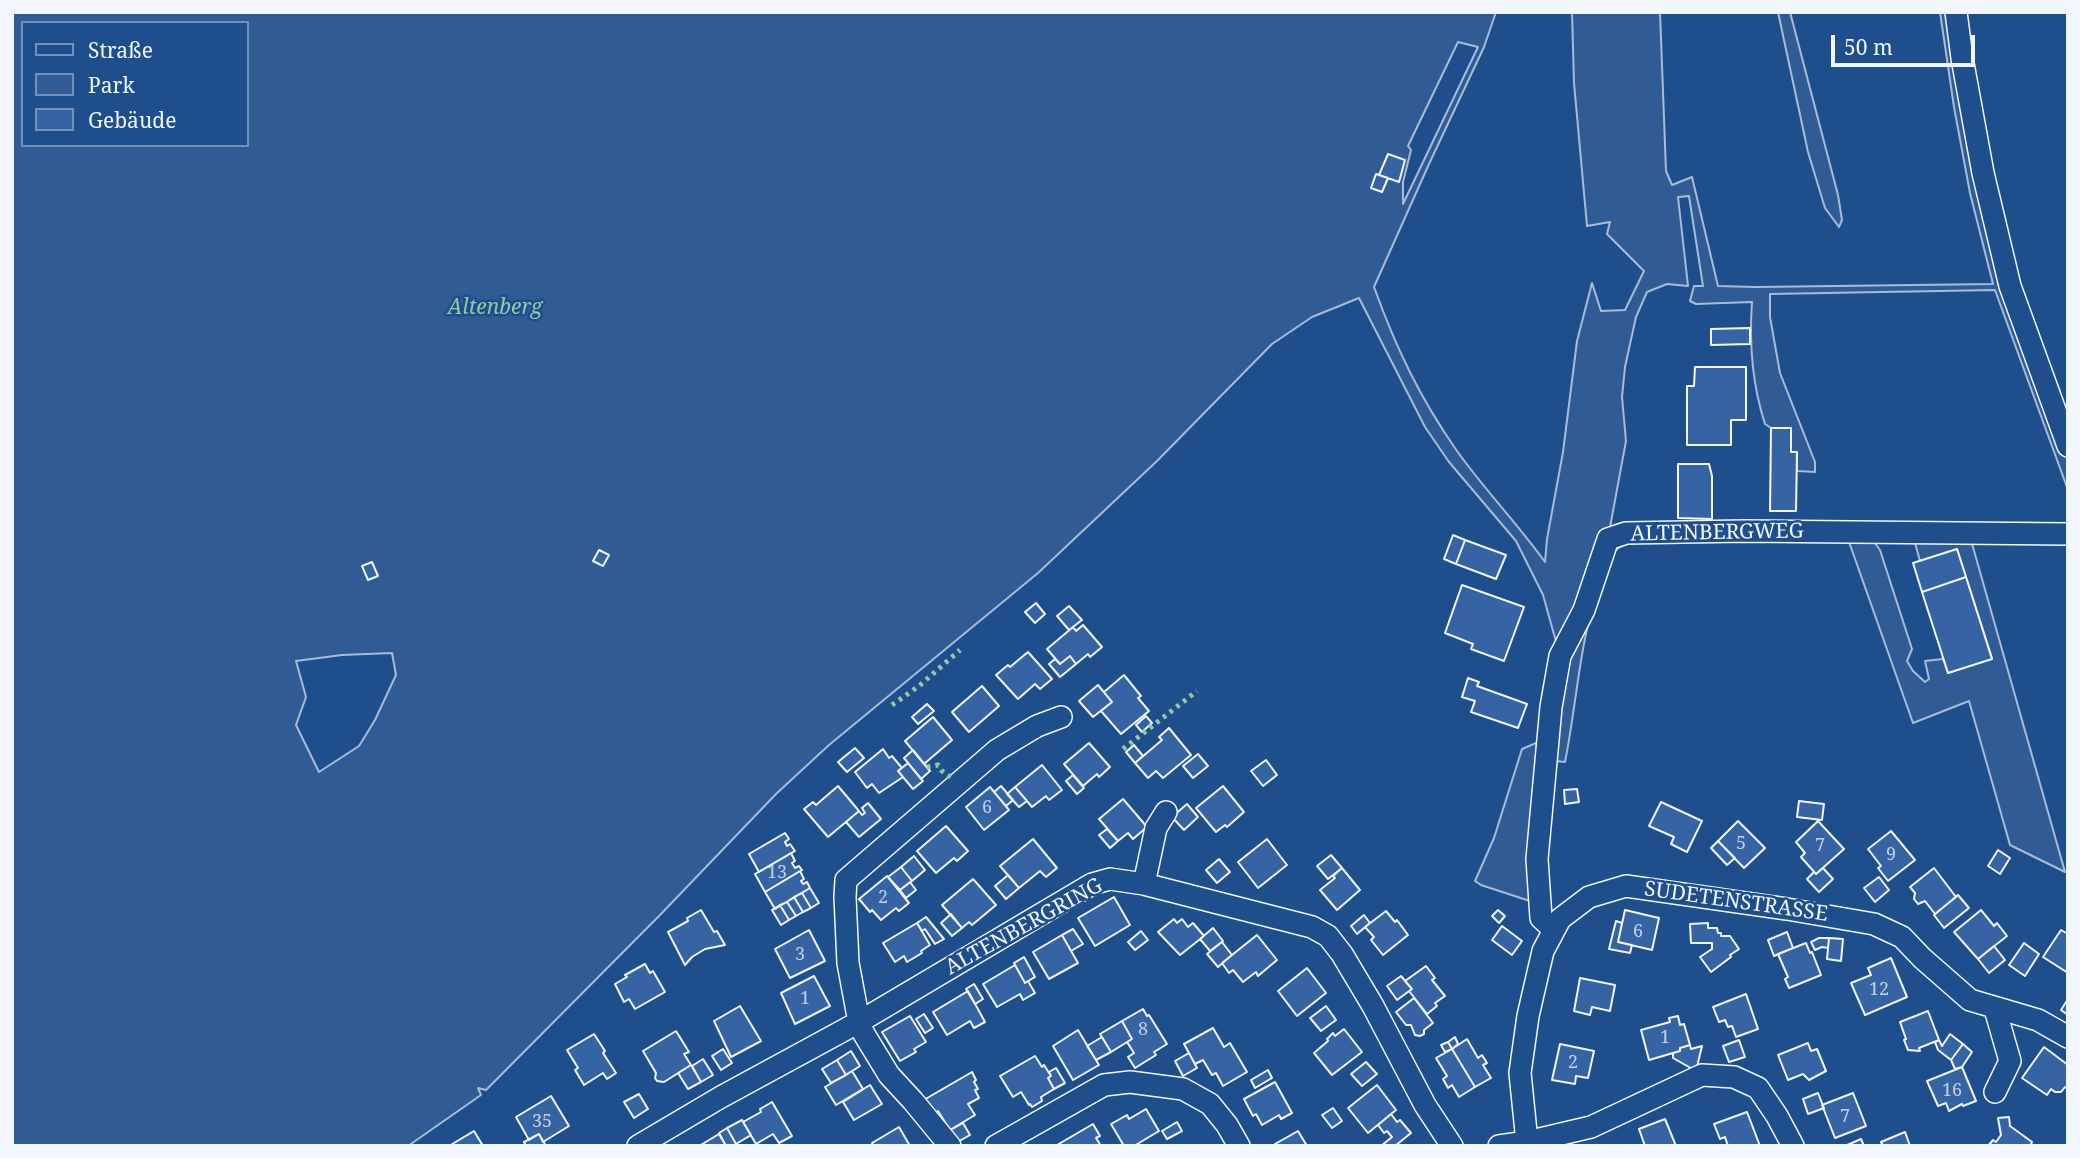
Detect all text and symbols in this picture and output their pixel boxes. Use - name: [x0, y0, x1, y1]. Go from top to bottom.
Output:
- legend: [21, 21, 248, 147]
- scale bar: [1835, 21, 1979, 65]
- text: 50 m: [1844, 33, 1893, 61]
- text: Straße: [88, 36, 153, 64]
- text: Park: [88, 71, 135, 99]
- text: Gebäude: [88, 106, 176, 134]
- park label: Altenberg: [447, 295, 543, 321]
- street label: ALTENBERGWEG: [1630, 519, 1804, 547]
- house number: 6: [982, 797, 992, 819]
- house number: 5: [1736, 833, 1746, 855]
- house number: 7: [1815, 835, 1825, 857]
- house number: 9: [1886, 844, 1896, 866]
- house number: 13: [767, 862, 787, 884]
- street label: ALTENBERGRING: [941, 873, 1107, 981]
- street label: SUDETENSTRASSE: [1643, 877, 1829, 927]
- house number: 2: [878, 887, 888, 909]
- house number: 6: [1633, 921, 1643, 943]
- house number: 3: [795, 944, 805, 966]
- house number: 12: [1869, 979, 1889, 1001]
- house number: 1: [800, 988, 810, 1010]
- house number: 8: [1138, 1019, 1148, 1041]
- house number: 1: [1660, 1027, 1670, 1049]
- house number: 2: [1568, 1052, 1578, 1074]
- house number: 16: [1942, 1080, 1962, 1102]
- house number: 7: [1840, 1106, 1850, 1128]
- house number: 35: [532, 1111, 552, 1133]

